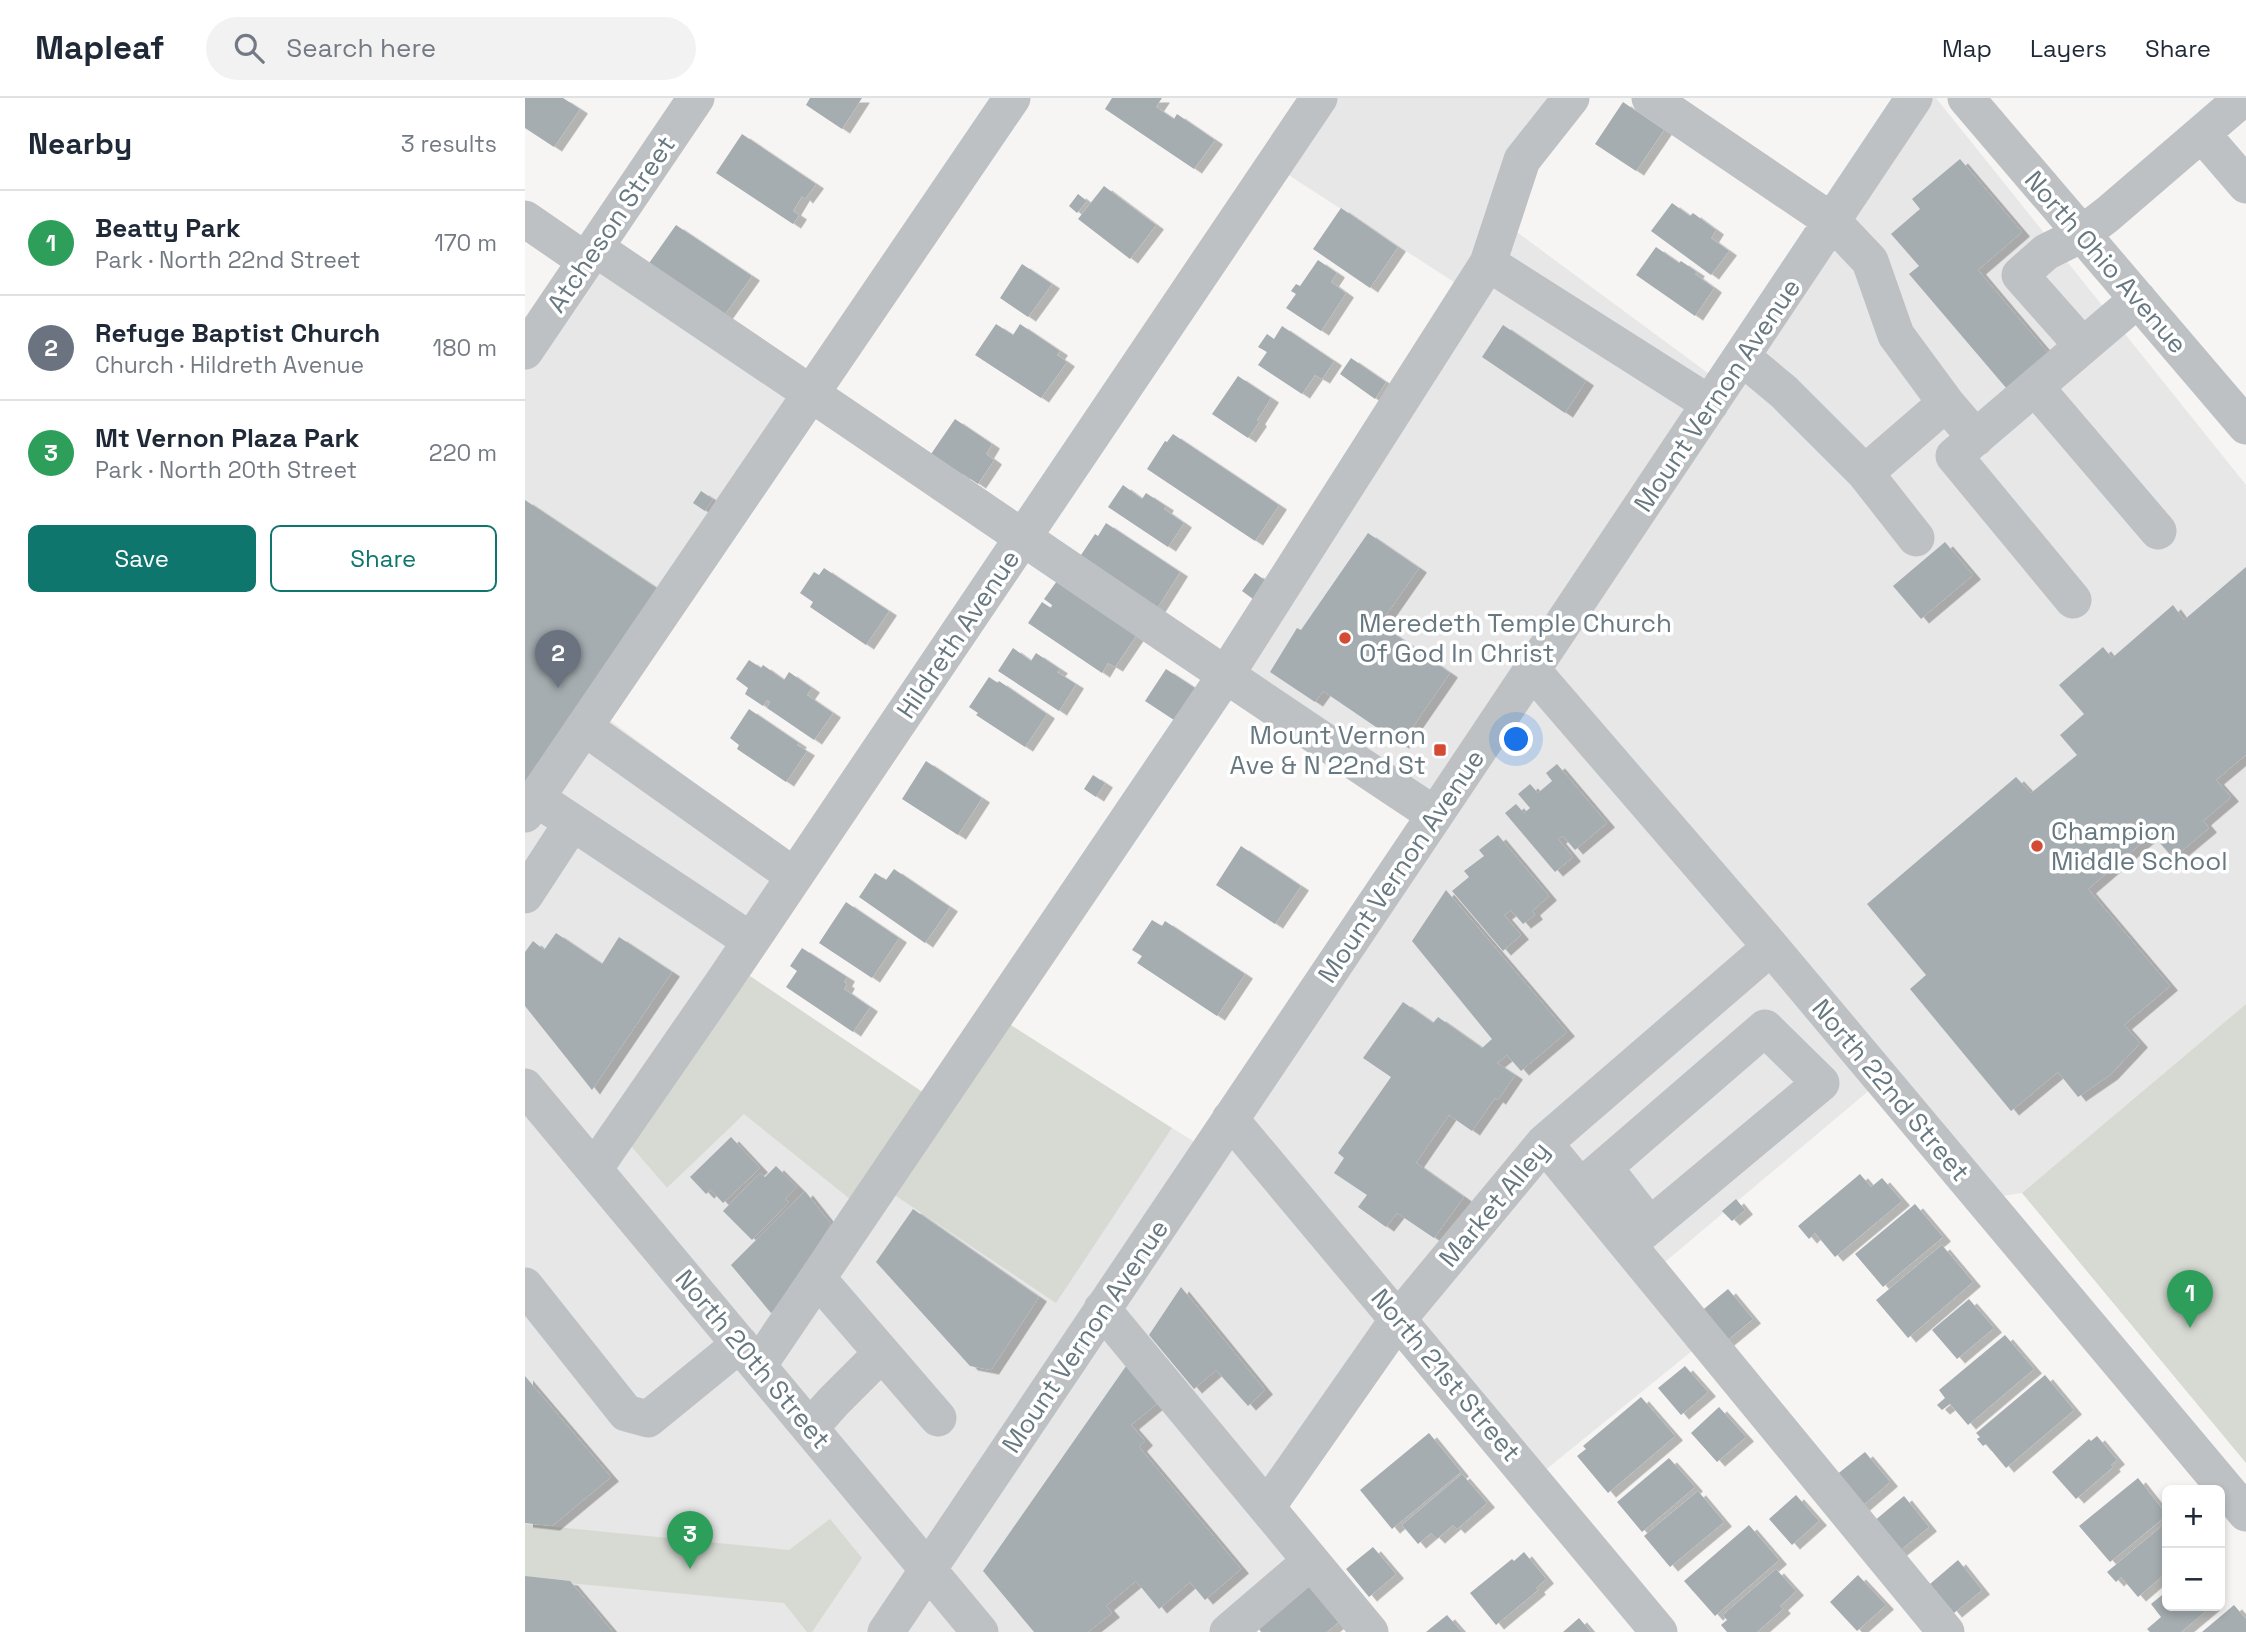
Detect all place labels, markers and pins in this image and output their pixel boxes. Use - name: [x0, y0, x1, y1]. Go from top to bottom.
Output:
- place label: Meredeth Temple Church Of God In Christ: [1359, 606, 1672, 670]
- pin: 2: [535, 630, 581, 688]
- marker: Meredeth Temple Church Of God In Christ: [1337, 630, 1353, 646]
- place label: Mount Vernon Ave & N 22nd St: [1230, 718, 1426, 782]
- marker: Mount Vernon Ave & N 22nd St: [1432, 742, 1448, 758]
- place label: Champion Middle School: [2051, 814, 2228, 878]
- marker: Champion Middle School: [2029, 838, 2045, 854]
- pin: 1: [2167, 1270, 2213, 1328]
- pin: 3: [667, 1511, 713, 1569]

